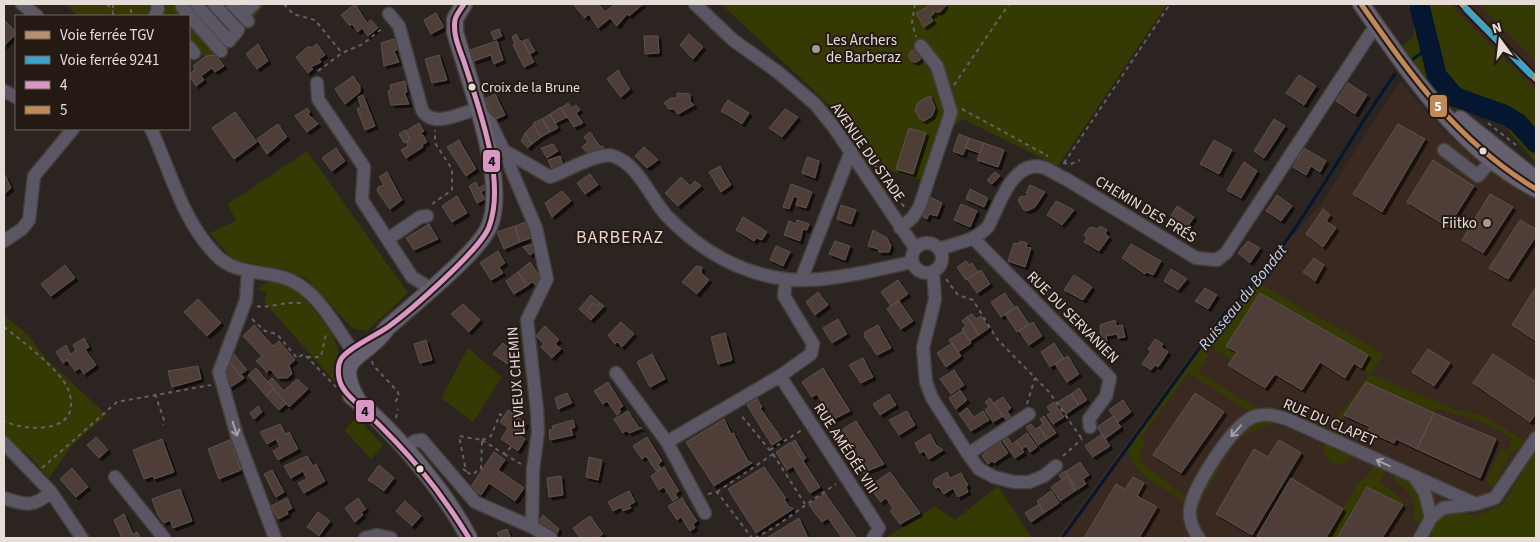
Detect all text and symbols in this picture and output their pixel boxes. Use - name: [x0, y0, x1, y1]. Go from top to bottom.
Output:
- legend: [15, 15, 190, 130]
- north arrow: [1475, 15, 1525, 65]
- text: N: [1490, 18, 1504, 39]
- text: Voie ferrée TGV: [60, 25, 154, 46]
- place label: Les Archers de Barberaz: [826, 30, 901, 68]
- marker: Les Archers de Barberaz: [810, 43, 822, 55]
- text: Voie ferrée 9241: [60, 50, 159, 71]
- text: 4: [60, 75, 68, 96]
- place label: Croix de la Brune: [481, 78, 580, 98]
- marker: Croix de la Brune: [467, 82, 477, 92]
- line badge: 5: [1429, 94, 1448, 118]
- text: 5: [1434, 97, 1442, 117]
- street label: AVENUE DU STADE: [826, 99, 910, 206]
- text: 5: [60, 100, 67, 121]
- unlabelled marker: [1478, 146, 1488, 156]
- line badge: 4: [482, 149, 501, 173]
- text: 4: [488, 152, 496, 172]
- street label: CHEMIN DES PRÉS: [1091, 171, 1200, 248]
- place label: Fiitko: [1442, 213, 1477, 234]
- marker: Fiitko: [1481, 217, 1493, 229]
- district label: BARBERAZ: [576, 225, 664, 250]
- water label: Ruisseau du Bondat: [1193, 240, 1293, 355]
- street label: RUE DU SERVANIEN: [1022, 267, 1123, 368]
- street label: LE VIEUX CHEMIN: [502, 326, 531, 436]
- street label: RUE DU CLAPET: [1280, 393, 1380, 452]
- line badge: 4: [355, 399, 375, 423]
- street label: RUE AMÉDÉE VIII: [809, 399, 883, 497]
- text: 4: [361, 402, 369, 422]
- one-way arrow: [231, 421, 241, 437]
- one-way arrow: [1230, 424, 1242, 437]
- one-way arrow: [1376, 458, 1391, 467]
- unlabelled marker: [415, 464, 425, 474]

